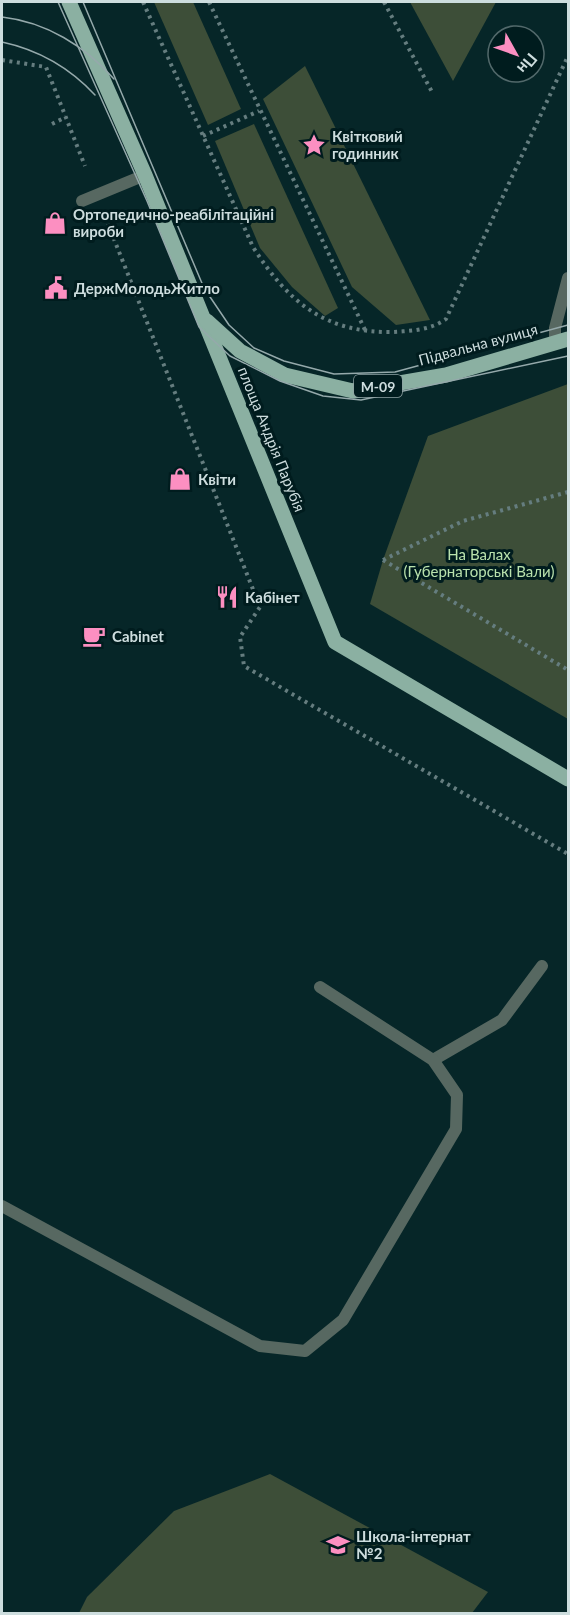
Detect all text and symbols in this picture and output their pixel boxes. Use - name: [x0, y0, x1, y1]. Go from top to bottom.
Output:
- north arrow: [486, 24, 546, 84]
- text: Пн: [514, 50, 542, 78]
- place label: Квітковий годинник: [332, 127, 403, 162]
- place icon: Квітковий годинник: [301, 132, 327, 158]
- place label: Ортопедично-реабілітаційні вироби: [73, 205, 274, 240]
- shop icon: Ортопедично-реабілітаційні вироби: [42, 210, 68, 236]
- public building icon: ДержМолодьЖитло: [43, 275, 69, 301]
- place label: ДержМолодьЖитло: [74, 279, 220, 297]
- street label: Підвальна вулиця: [416, 319, 540, 369]
- street label: площа Андрія Парубія: [235, 364, 309, 514]
- road number: М-09: [354, 375, 402, 397]
- shop icon: Квіти: [167, 466, 193, 492]
- place label: Квіти: [198, 470, 236, 488]
- park label: На Валах (Губернаторські Вали): [403, 545, 555, 580]
- restaurant icon: Кабінет: [214, 584, 240, 610]
- place label: Кабінет: [245, 588, 300, 606]
- cafe icon: Cabinet: [81, 623, 107, 649]
- place label: Cabinet: [112, 627, 164, 645]
- place label: Школа-інтернат №2: [356, 1527, 471, 1562]
- school or university icon: Школа-інтернат №2: [325, 1532, 351, 1558]

